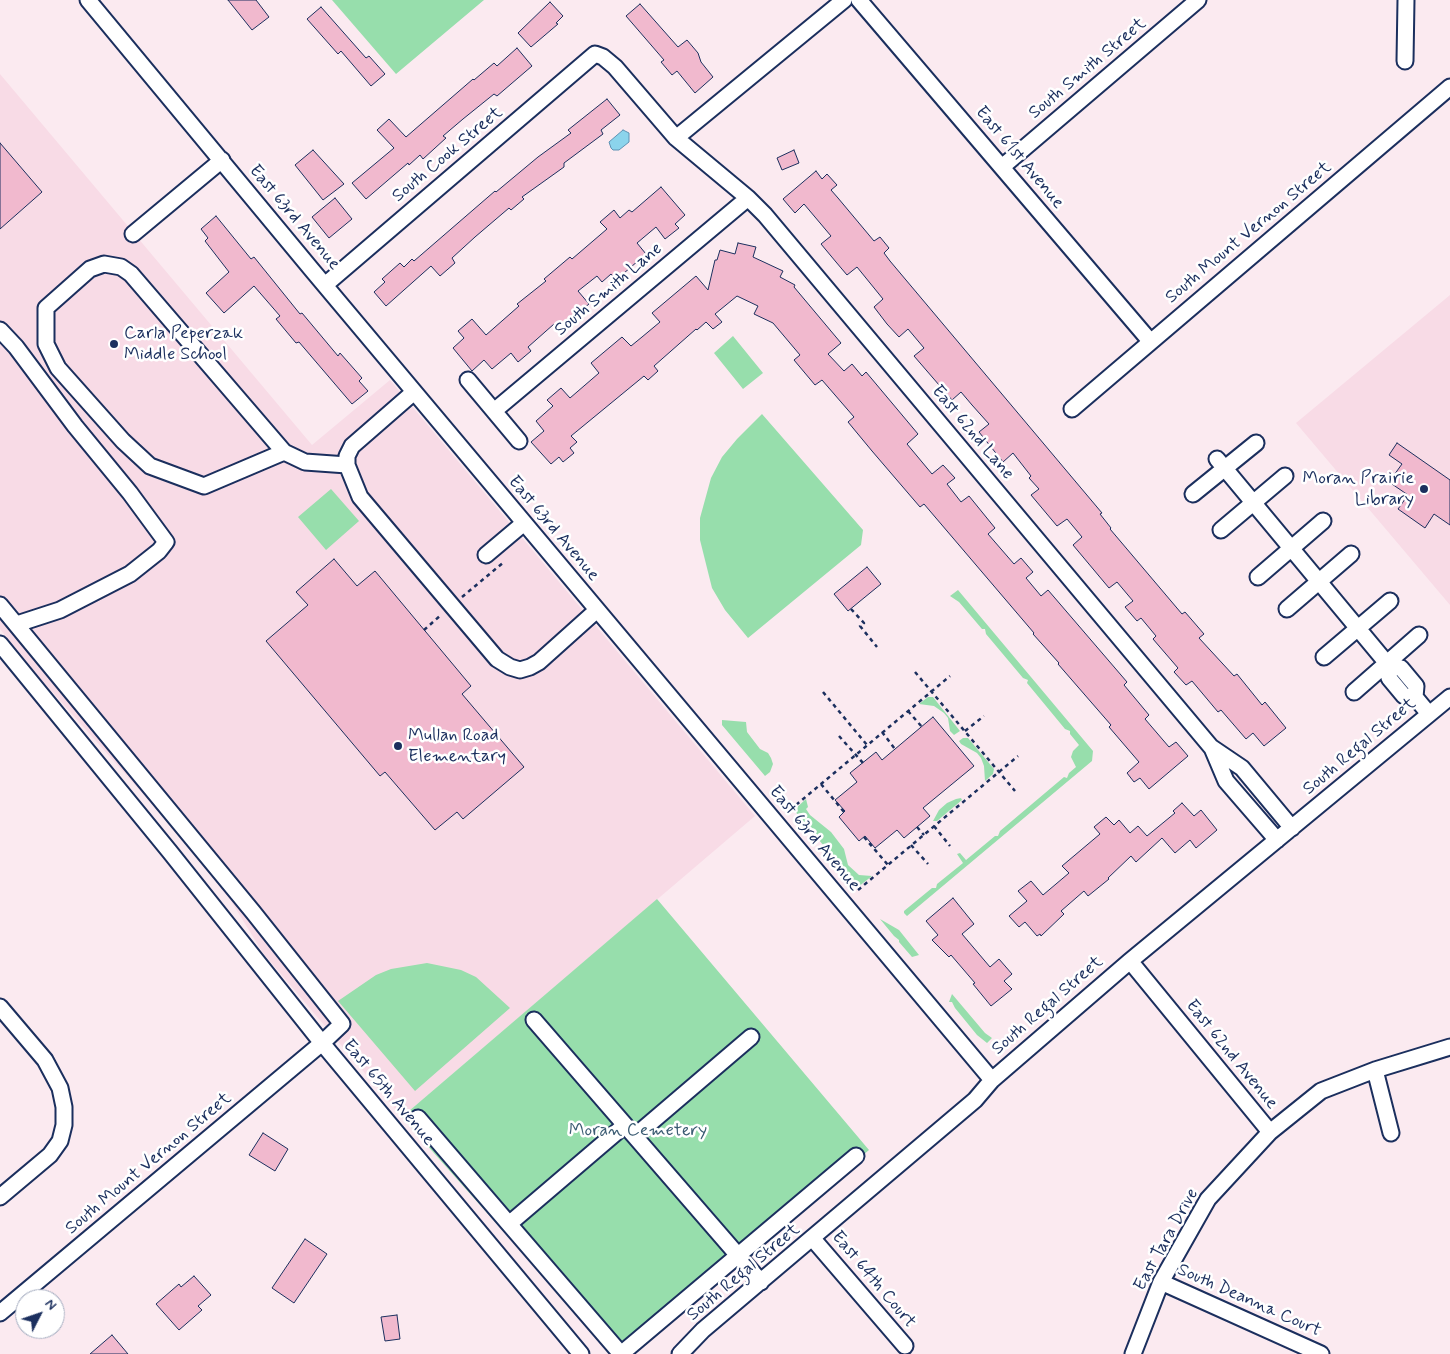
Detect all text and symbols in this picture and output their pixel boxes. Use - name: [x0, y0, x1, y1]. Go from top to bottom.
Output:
- street label: South Smith Street: [1025, 14, 1151, 124]
- street label: South Cook Street: [388, 102, 508, 208]
- street label: East 61st Avenue: [970, 102, 1068, 214]
- street label: South Mount Vernon Street: [1162, 157, 1336, 309]
- street label: East 63rd Avenue: [244, 161, 344, 275]
- street label: South Smith Lane: [551, 239, 667, 341]
- place label: Carla Peperzak Middle School: [124, 323, 243, 366]
- marker: Carla Peperzak Middle School: [108, 338, 120, 350]
- street label: East 62nd Lane: [926, 381, 1018, 485]
- place label: Moran Prairie Library: [1302, 468, 1414, 510]
- street label: East 63rd Avenue: [503, 472, 603, 586]
- marker: Moran Prairie Library: [1418, 483, 1430, 495]
- street label: South Regal Street: [1299, 694, 1421, 800]
- place label: Mullan Road Elementary: [408, 725, 506, 768]
- marker: Mullan Road Elementary: [392, 740, 404, 752]
- street label: East 63rd Avenue: [764, 782, 864, 896]
- street label: South Regal Street: [988, 952, 1108, 1060]
- street label: East 62nd Avenue: [1180, 996, 1282, 1114]
- street label: East 65th Avenue: [337, 1036, 439, 1150]
- street label: South Mount Vernon Street: [62, 1088, 236, 1240]
- park label: Moran Cemetery: [569, 1120, 707, 1142]
- street label: East Tara Drive: [1130, 1185, 1204, 1295]
- street label: South Regal Street: [683, 1220, 805, 1326]
- street label: East 64th Court: [826, 1227, 920, 1333]
- street label: South Deanna Court: [1174, 1260, 1324, 1342]
- north arrow: [15, 1289, 65, 1339]
- text: N: [41, 1295, 60, 1314]

